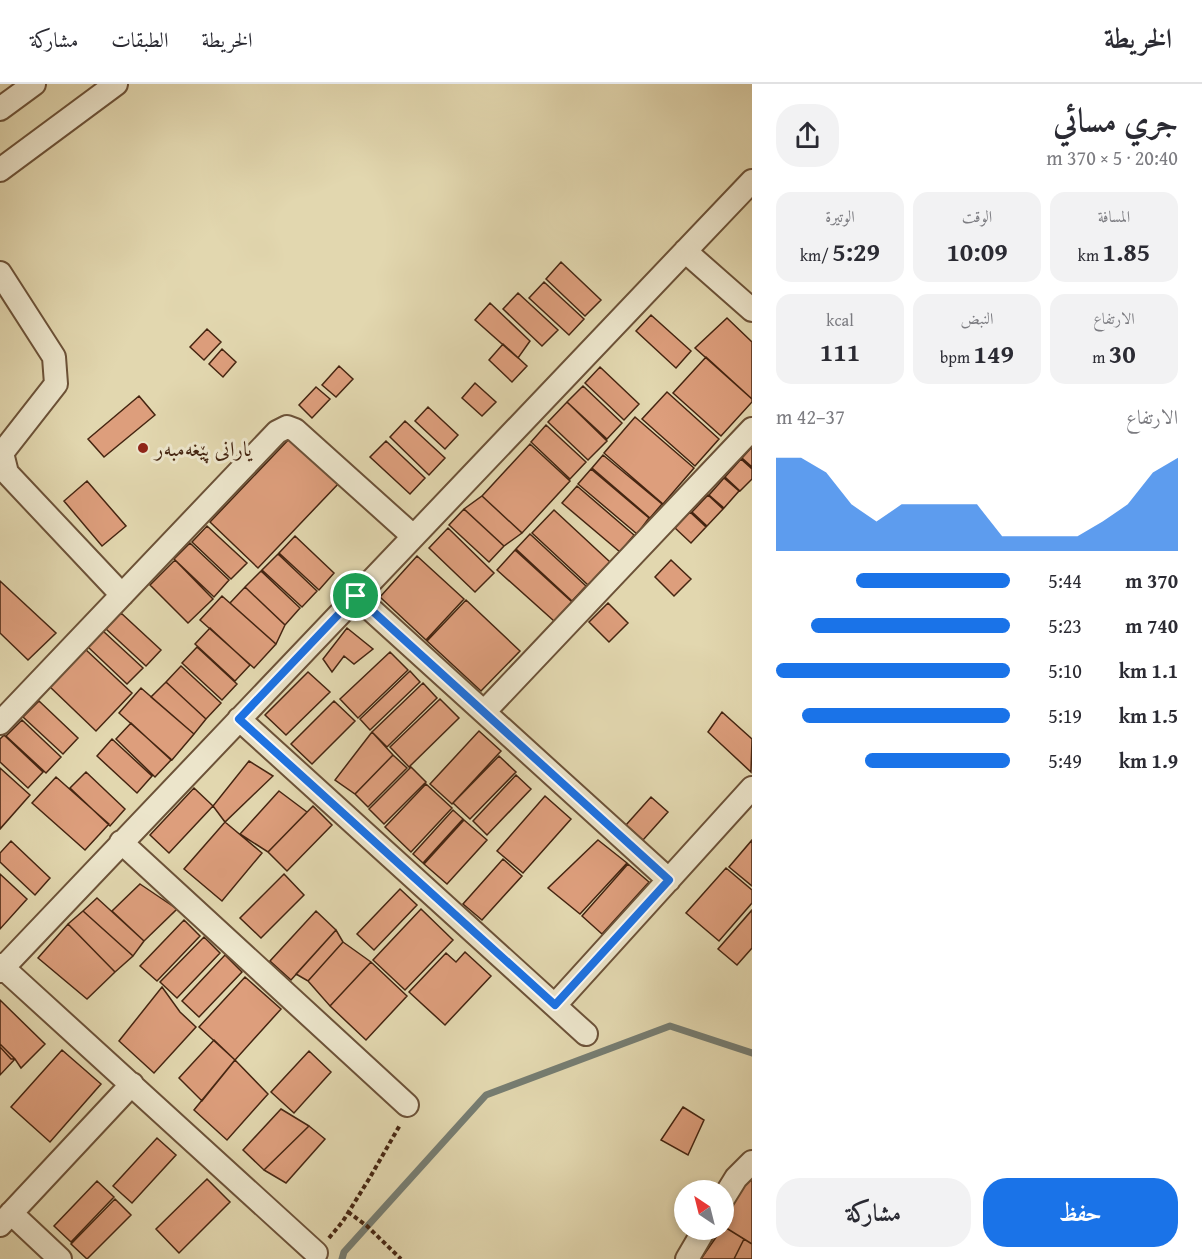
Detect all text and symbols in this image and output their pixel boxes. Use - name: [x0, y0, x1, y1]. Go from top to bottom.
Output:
- text: الخريطة: [1104, 17, 1172, 58]
- text: مشاركة: [30, 24, 78, 55]
- text: الطبقات: [111, 24, 168, 55]
- text: الخريطة: [201, 24, 253, 55]
- text: جري مسائي: [1053, 96, 1178, 144]
- button: share: [776, 104, 839, 167]
- text: 20:40 · 5 × 370 m: [1046, 143, 1178, 172]
- text: الوتيرة: [825, 204, 855, 228]
- text: الوقت: [962, 204, 992, 228]
- text: المسافة: [1098, 204, 1130, 228]
- text: 5:29: [832, 232, 880, 271]
- text: 10:09: [946, 232, 1008, 271]
- text: 1.85: [1102, 232, 1150, 271]
- text: /km: [800, 243, 832, 267]
- text: km: [1078, 243, 1102, 267]
- text: النبض: [961, 306, 993, 330]
- text: الارتفاع: [1093, 306, 1135, 330]
- text: kcal: [826, 308, 854, 332]
- text: 111: [820, 332, 860, 371]
- text: 149: [974, 334, 1014, 373]
- text: 30: [1109, 334, 1136, 373]
- text: bpm: [940, 345, 974, 369]
- text: m: [1092, 345, 1109, 369]
- text: 37–42 m: [776, 402, 845, 431]
- text: الارتفاع: [1126, 402, 1178, 431]
- place label: یارانی پێغەمبەر: [153, 433, 253, 464]
- marker: یارانی پێغەمبەر: [136, 441, 150, 455]
- text: 5:44: [1048, 566, 1082, 595]
- text: 370 m: [1125, 566, 1178, 595]
- pin: [330, 570, 381, 621]
- icon: arrive: [339, 579, 372, 612]
- text: 5:23: [1048, 611, 1082, 640]
- text: 740 m: [1125, 611, 1178, 640]
- text: 5:10: [1048, 656, 1082, 685]
- text: 1.1 km: [1119, 656, 1178, 685]
- text: 5:19: [1048, 701, 1082, 730]
- text: 1.5 km: [1119, 701, 1178, 730]
- text: 5:49: [1048, 746, 1082, 775]
- text: 1.9 km: [1119, 746, 1178, 775]
- button: مشاركة: [776, 1178, 971, 1247]
- button: حفظ: [983, 1178, 1178, 1247]
- north arrow: [674, 1180, 734, 1240]
- map controls: [674, 1180, 734, 1240]

